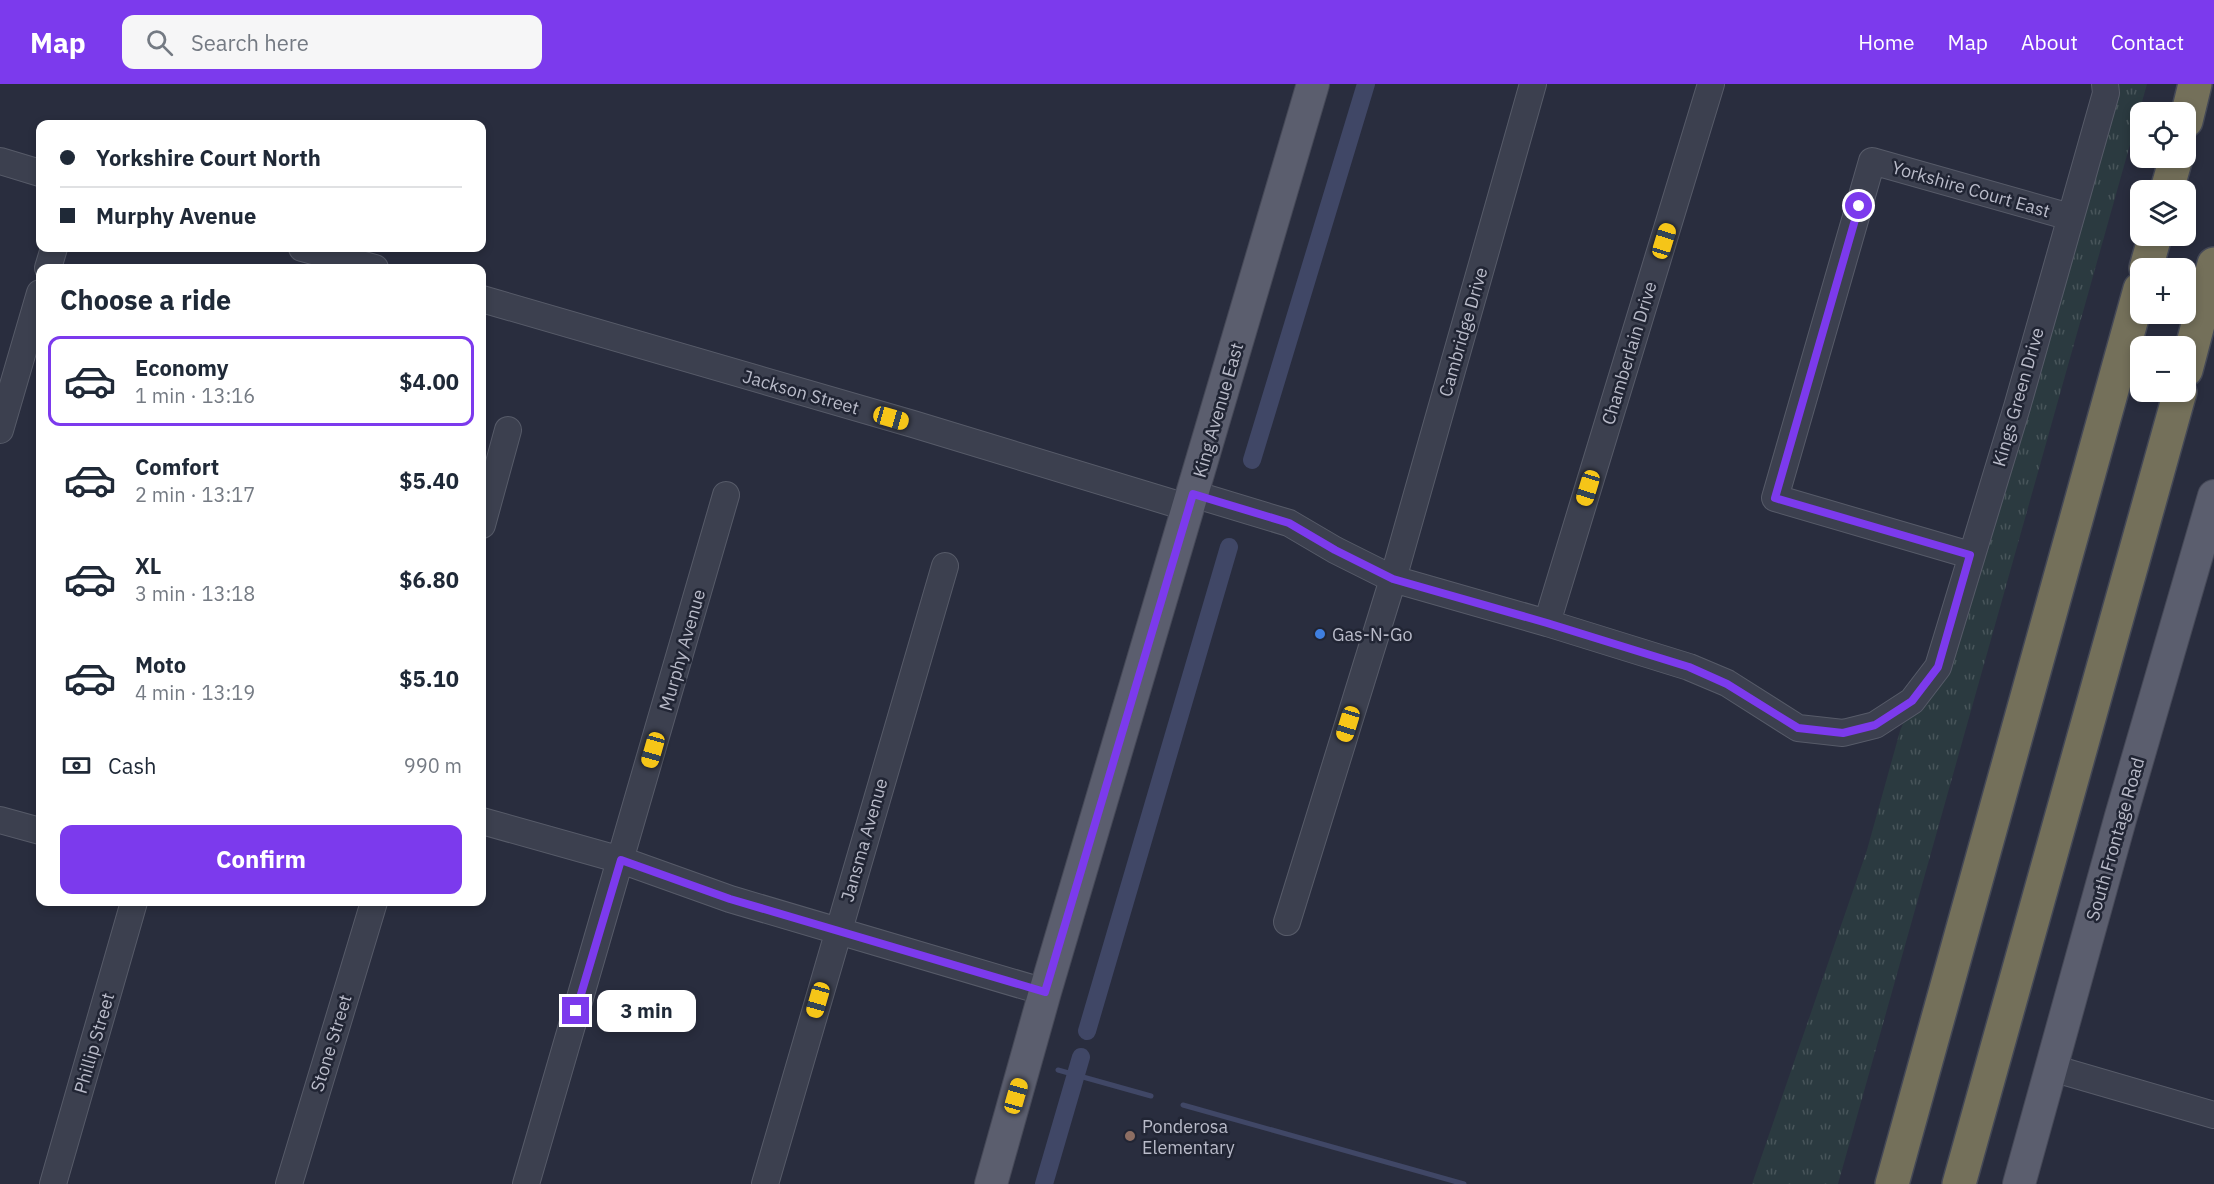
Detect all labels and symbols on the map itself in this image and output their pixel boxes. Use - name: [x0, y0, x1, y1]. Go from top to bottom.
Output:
- street label: Yorkshire Court East: [1889, 155, 2053, 223]
- route start: [1845, 192, 1872, 219]
- car: [1650, 221, 1678, 261]
- street label: Cambridge Drive: [1434, 264, 1493, 399]
- street label: Chamberlain Drive: [1596, 278, 1662, 428]
- street label: Kings Green Drive: [1987, 325, 2049, 469]
- street label: King Avenue East: [1188, 340, 1248, 480]
- street label: Jackson Street: [740, 364, 862, 420]
- car: [871, 404, 911, 432]
- car: [1574, 468, 1602, 508]
- street label: Murphy Avenue: [654, 587, 710, 713]
- place label: Gas-N-Go: [1332, 623, 1413, 646]
- marker: Gas-N-Go: [1313, 627, 1327, 641]
- car: [1334, 704, 1362, 744]
- car: [639, 730, 667, 770]
- street label: South Frontage Road: [2081, 755, 2149, 923]
- street label: Jansma Avenue: [835, 775, 893, 904]
- car: [804, 980, 832, 1020]
- street label: Phillip Street: [69, 990, 119, 1096]
- callout: 3 min: [597, 990, 696, 1032]
- street label: Stone Street: [305, 992, 357, 1094]
- route end: [562, 997, 589, 1024]
- car: [1002, 1076, 1030, 1116]
- place label: Ponderosa Elementary: [1142, 1115, 1235, 1159]
- marker: Ponderosa Elementary: [1123, 1129, 1137, 1143]

